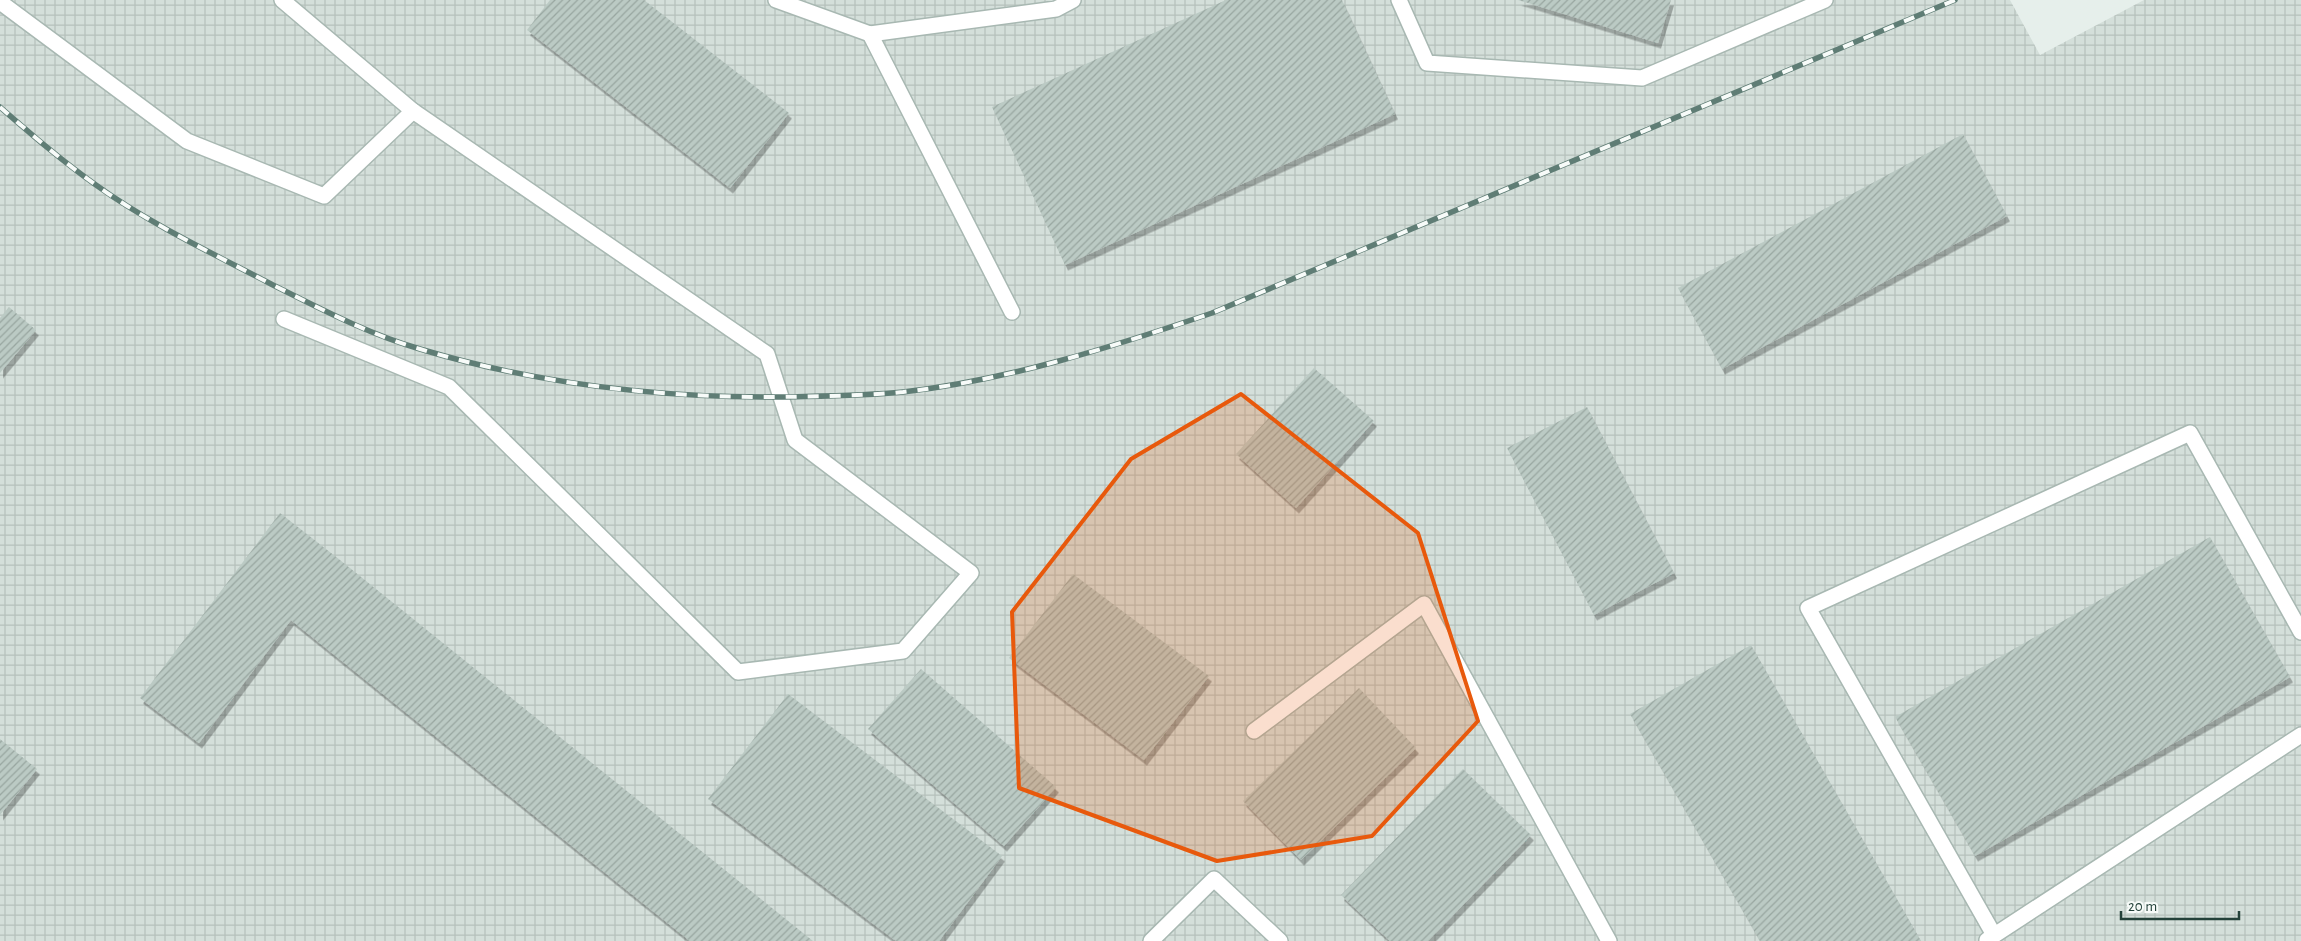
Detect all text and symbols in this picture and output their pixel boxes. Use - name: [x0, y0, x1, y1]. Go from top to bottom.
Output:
- scale bar: [2121, 888, 2238, 920]
- text: 20 m: [2128, 899, 2157, 914]

